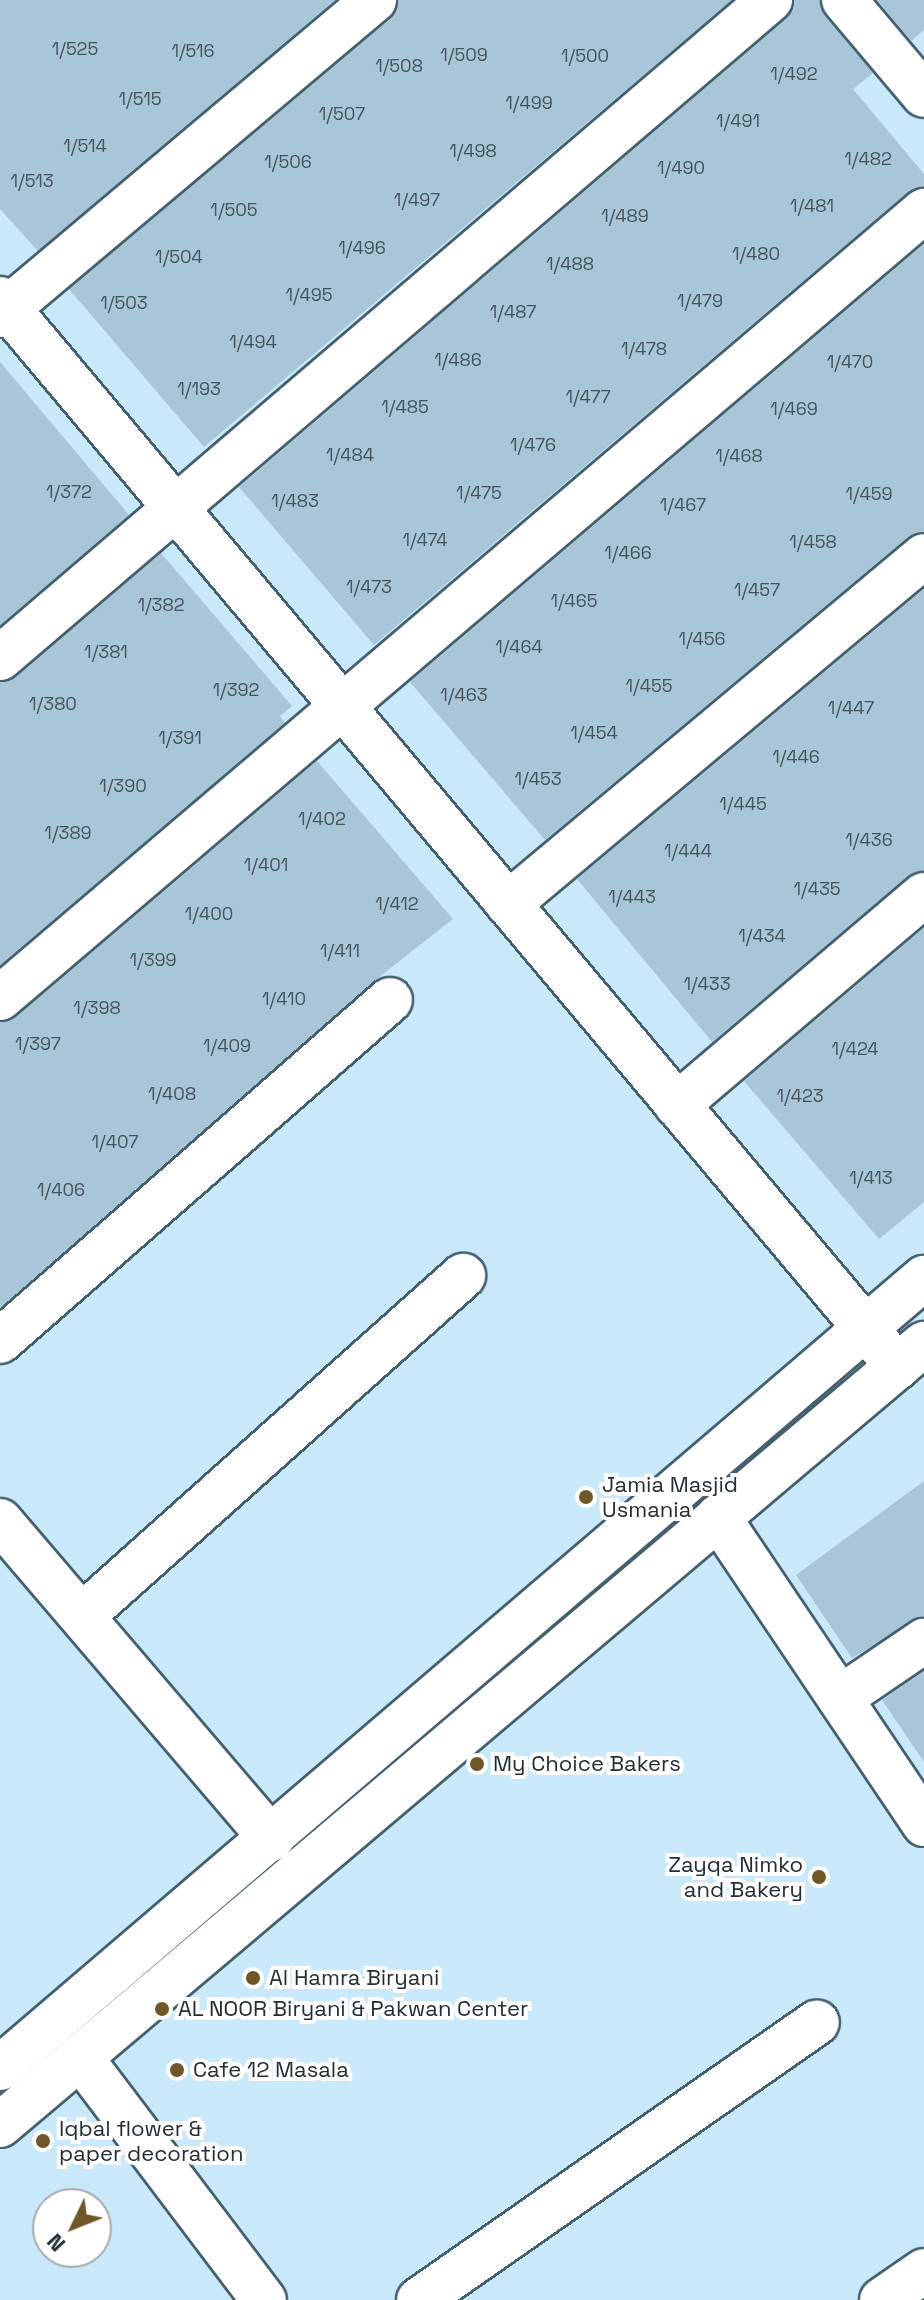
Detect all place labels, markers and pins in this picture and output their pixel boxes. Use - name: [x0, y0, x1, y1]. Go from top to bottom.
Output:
- place label: Jamia Masjid Usmania: [602, 1471, 738, 1522]
- marker: Jamia Masjid Usmania: [577, 1488, 595, 1506]
- place label: My Choice Bakers: [493, 1751, 681, 1777]
- marker: My Choice Bakers: [468, 1755, 486, 1773]
- place label: Zayqa Nimko and Bakery: [668, 1851, 803, 1902]
- marker: Zayqa Nimko and Bakery: [810, 1868, 828, 1886]
- place label: Al Hamra Biryani: [269, 1965, 439, 1991]
- marker: Al Hamra Biryani: [244, 1969, 262, 1987]
- place label: AL NOOR Biryani & Pakwan Center: [178, 1996, 529, 2022]
- marker: AL NOOR Biryani & Pakwan Center: [153, 2000, 171, 2018]
- place label: Cafe 12 Masala: [193, 2057, 349, 2083]
- marker: Cafe 12 Masala: [168, 2061, 186, 2079]
- place label: Iqbal flower & paper decoration: [59, 2115, 243, 2166]
- marker: Iqbal flower & paper decoration: [34, 2132, 52, 2150]

